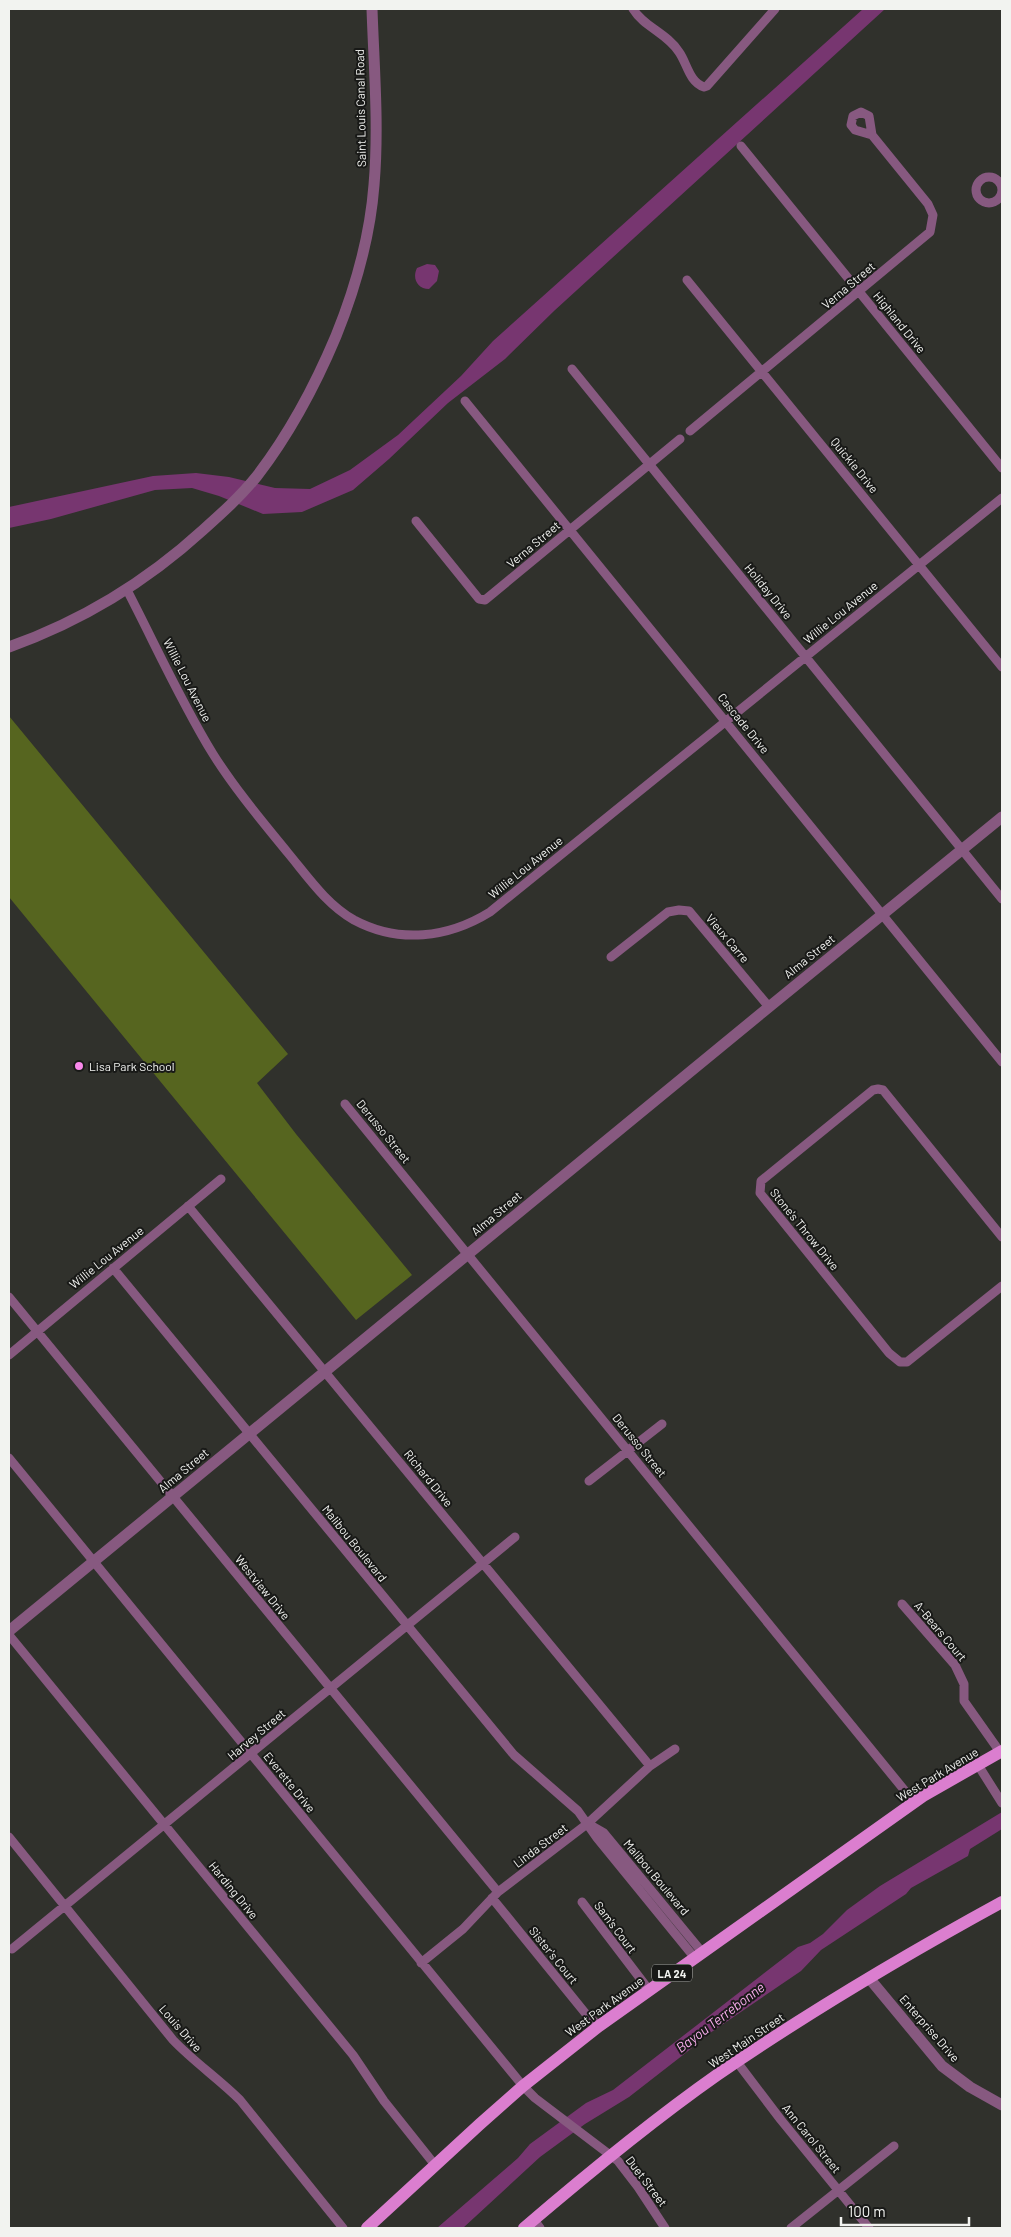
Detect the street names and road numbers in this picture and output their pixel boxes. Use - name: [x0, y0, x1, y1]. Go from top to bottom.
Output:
- street label: Saint Louis Canal Road: [352, 49, 368, 167]
- street label: Verna Street: [819, 259, 877, 311]
- street label: Highland Drive: [871, 289, 929, 355]
- street label: Quickie Drive: [828, 434, 882, 496]
- street label: Verna Street: [504, 518, 562, 570]
- street label: Holiday Drive: [742, 560, 796, 622]
- street label: Willie Lou Avenue: [800, 578, 880, 646]
- street label: Willie Lou Avenue: [161, 636, 215, 724]
- street label: Cascade Drive: [715, 690, 773, 756]
- street label: Willie Lou Avenue: [485, 833, 565, 901]
- street label: Vieux Carre: [704, 911, 752, 965]
- street label: Alma Street: [781, 931, 837, 981]
- street label: Derusso Street: [354, 1096, 414, 1166]
- street label: Stone's Throw Drive: [768, 1185, 842, 1273]
- street label: Alma Street: [468, 1188, 524, 1238]
- street label: Willie Lou Avenue: [66, 1223, 146, 1291]
- street label: Derusso Street: [610, 1410, 670, 1480]
- street label: Alma Street: [155, 1445, 211, 1495]
- street label: Richard Drive: [402, 1447, 456, 1509]
- street label: Malibou Boulevard: [320, 1502, 390, 1584]
- street label: Westview Drive: [233, 1552, 293, 1622]
- street label: A-Bears Court: [912, 1598, 970, 1664]
- street label: Harvey Street: [224, 1706, 288, 1762]
- street label: West Park Avenue: [894, 1744, 980, 1804]
- street label: Everette Drive: [261, 1749, 319, 1815]
- street label: Linda Street: [510, 1820, 570, 1870]
- street label: Malibou Boulevard: [621, 1836, 693, 1918]
- street label: Harding Drive: [207, 1858, 261, 1922]
- street label: Sam's Court: [592, 1898, 640, 1956]
- street label: Sister's Court: [527, 1923, 581, 1987]
- road number: LA 24: [652, 1965, 692, 1982]
- street label: West Park Avenue: [562, 1973, 646, 2039]
- street label: Enterprise Drive: [897, 1992, 963, 2064]
- street label: Louis Drive: [157, 2002, 205, 2054]
- street label: West Main Street: [706, 2010, 786, 2070]
- street label: Ann Carol Street: [780, 2101, 844, 2175]
- street label: Duet Street: [623, 2153, 671, 2209]

